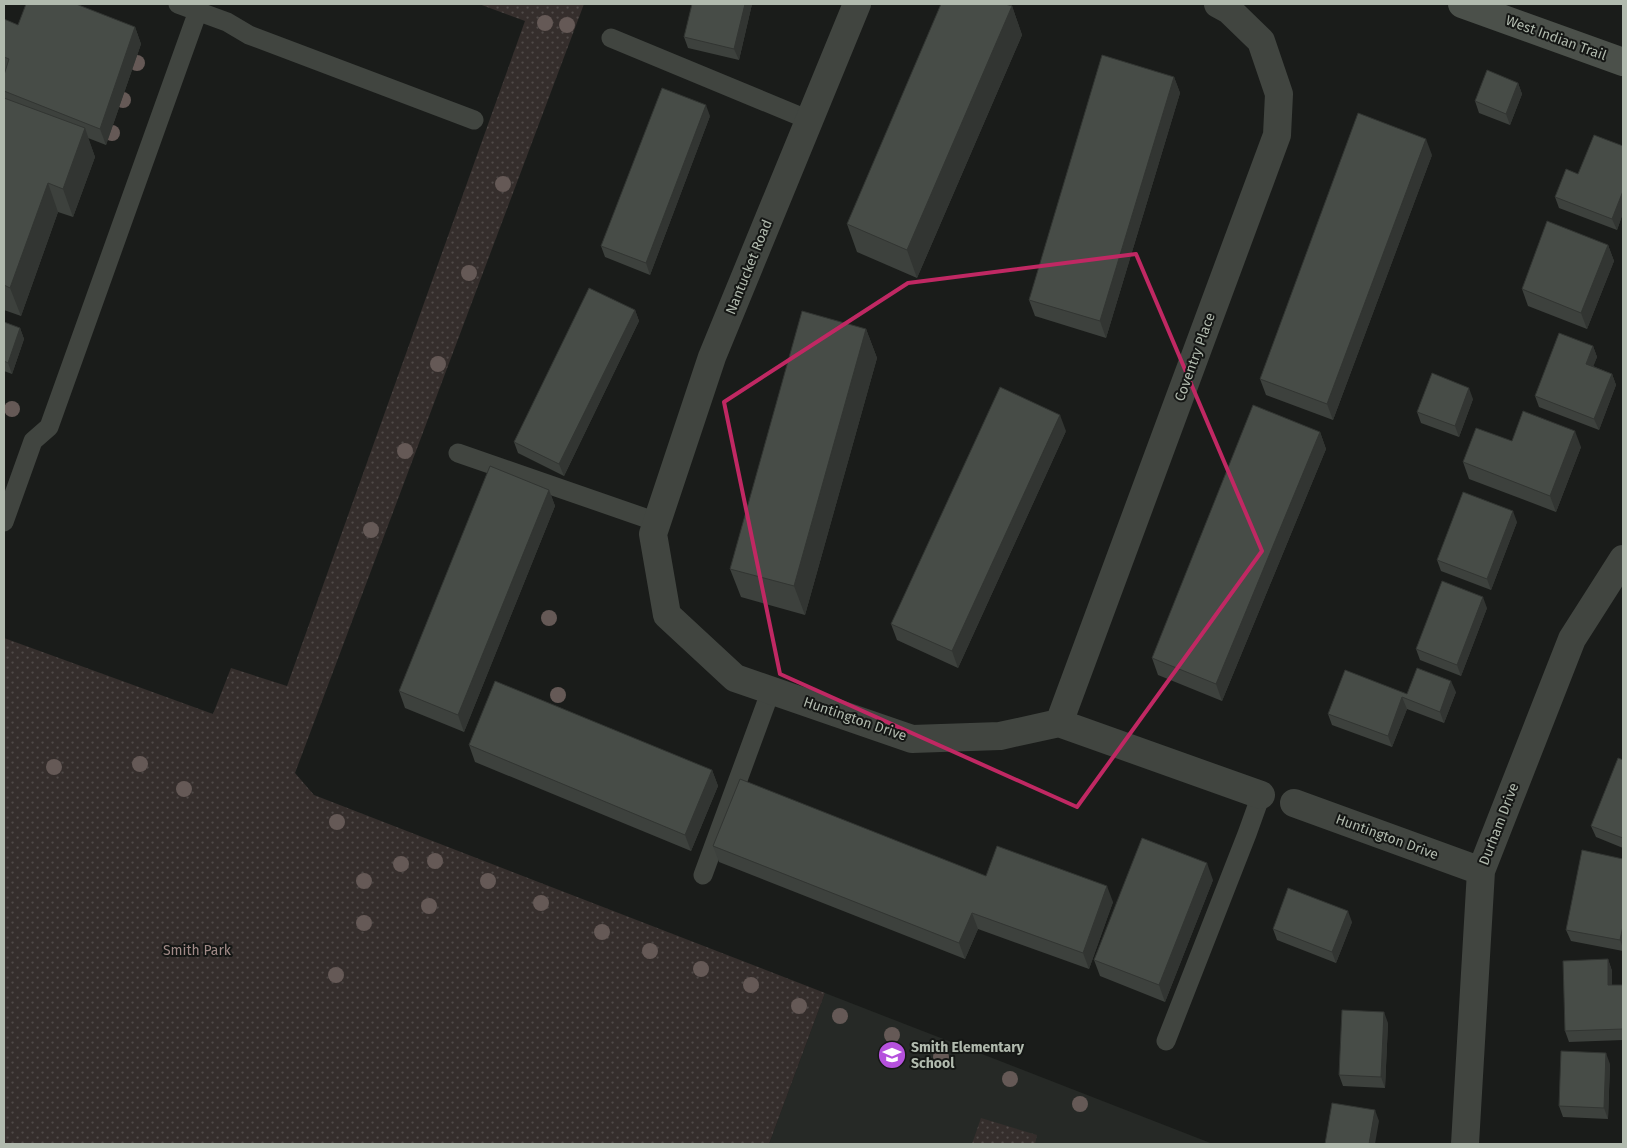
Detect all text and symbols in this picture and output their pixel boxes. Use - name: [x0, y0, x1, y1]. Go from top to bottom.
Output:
- street label: West Indian Trail: [1503, 12, 1609, 64]
- street label: Nantucket Road: [722, 217, 776, 317]
- street label: Coventry Place: [1171, 310, 1219, 404]
- street label: Huntington Drive: [801, 693, 909, 745]
- street label: Durham Drive: [1475, 780, 1523, 868]
- street label: Huntington Drive: [1333, 811, 1441, 863]
- park label: Smith Park: [163, 942, 232, 959]
- place label: Smith Elementary School: [911, 1039, 1025, 1072]
- school or university icon: Smith Elementary School: [877, 1040, 907, 1070]

